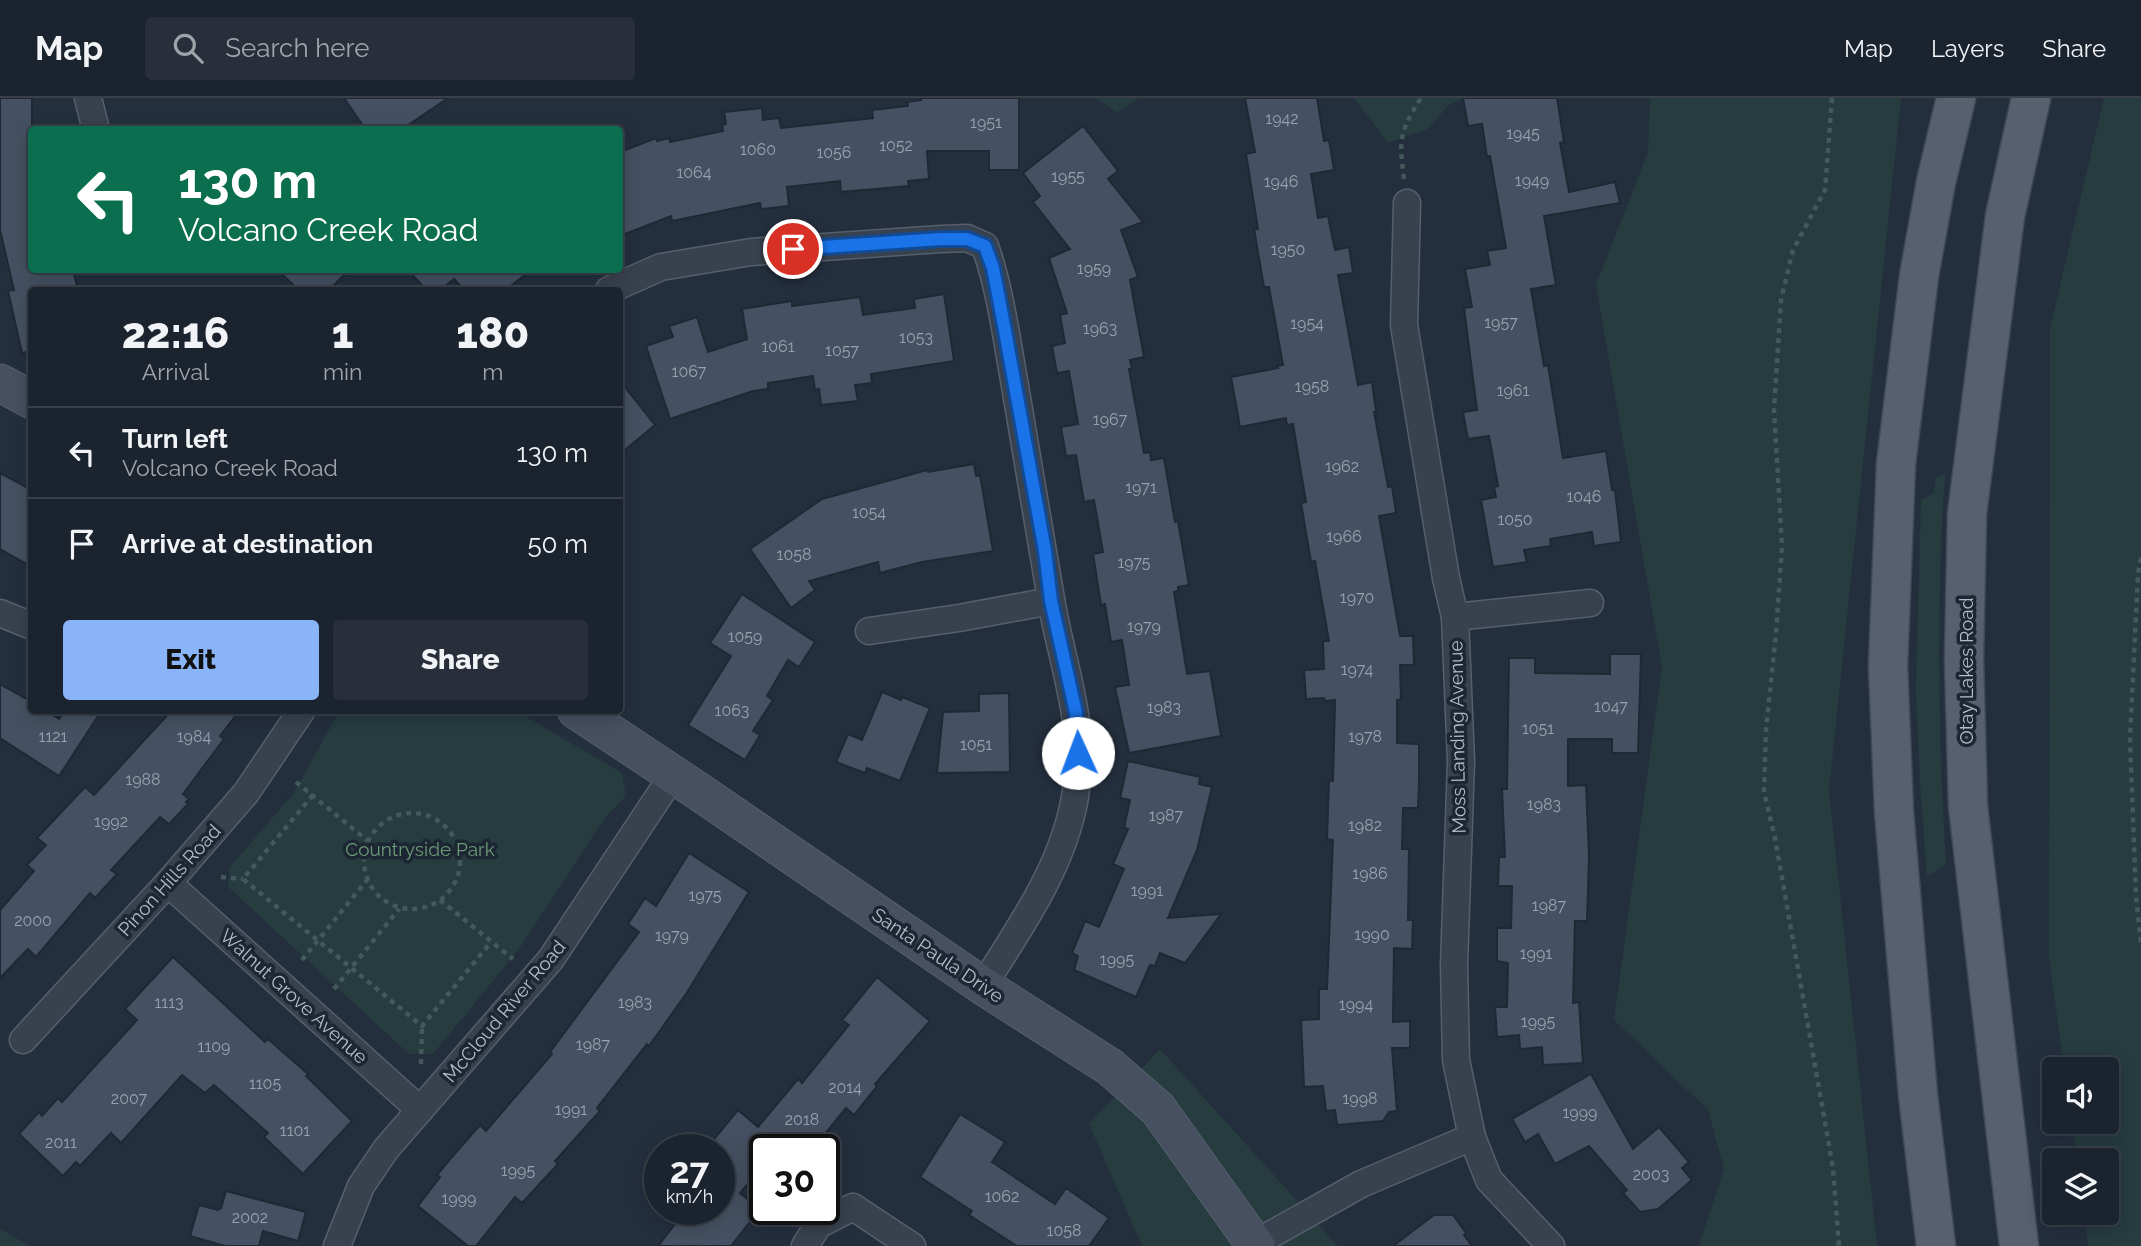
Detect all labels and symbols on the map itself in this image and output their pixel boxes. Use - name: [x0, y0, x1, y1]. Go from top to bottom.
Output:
- house number: 1942: [1265, 109, 1299, 128]
- house number: 1951: [970, 113, 1002, 132]
- house number: 1945: [1506, 124, 1540, 143]
- house number: 1052: [879, 136, 913, 155]
- house number: 1060: [740, 140, 776, 159]
- house number: 1056: [816, 143, 852, 162]
- house number: 1064: [676, 163, 712, 182]
- house number: 1955: [1051, 167, 1085, 186]
- house number: 1949: [1515, 171, 1549, 190]
- house number: 1946: [1264, 172, 1298, 191]
- pin: [763, 219, 823, 279]
- house number: 1950: [1271, 240, 1305, 259]
- house number: 1959: [1077, 259, 1111, 278]
- house number: 1957: [1484, 313, 1518, 332]
- house number: 1954: [1290, 314, 1324, 333]
- house number: 1963: [1083, 319, 1117, 338]
- house number: 1053: [899, 328, 933, 347]
- house number: 1061: [761, 337, 795, 356]
- house number: 1057: [825, 341, 859, 360]
- house number: 1067: [672, 362, 707, 381]
- house number: 1958: [1295, 377, 1329, 396]
- house number: 1961: [1497, 381, 1530, 400]
- house number: 1967: [1093, 410, 1128, 429]
- house number: 1962: [1325, 457, 1359, 476]
- house number: 1971: [1125, 478, 1157, 497]
- house number: 1046: [1566, 487, 1602, 506]
- house number: 1054: [852, 503, 886, 522]
- house number: 1050: [1497, 510, 1533, 529]
- house number: 1966: [1326, 527, 1362, 546]
- house number: 1058: [777, 545, 811, 564]
- house number: 1975: [1117, 553, 1151, 572]
- house number: 1970: [1340, 588, 1374, 607]
- street label: Otay Lakes Road: [1955, 597, 1977, 745]
- house number: 1979: [1127, 617, 1161, 636]
- house number: 1059: [728, 627, 762, 646]
- street label: Moss Landing Avenue: [1444, 640, 1470, 834]
- house number: 1974: [1341, 660, 1374, 679]
- house number: 1047: [1594, 697, 1628, 716]
- house number: 1983: [1147, 698, 1181, 717]
- house number: 1063: [715, 701, 749, 720]
- position arrow: [1041, 716, 1115, 790]
- house number: 1051: [1522, 719, 1554, 738]
- house number: 1121: [39, 727, 68, 746]
- house number: 1984: [177, 727, 211, 746]
- house number: 1978: [1348, 727, 1382, 746]
- house number: 1051: [960, 735, 992, 754]
- house number: 1988: [125, 770, 161, 789]
- house number: 1983: [1527, 795, 1561, 814]
- house number: 1987: [1149, 806, 1184, 825]
- house number: 1992: [94, 812, 128, 831]
- house number: 1982: [1348, 816, 1382, 835]
- street label: Pinon Hills Road: [113, 820, 225, 940]
- park label: Countryside Park: [345, 838, 495, 860]
- house number: 1986: [1352, 864, 1388, 883]
- house number: 1991: [1131, 881, 1163, 900]
- house number: 1975: [688, 886, 722, 905]
- house number: 1987: [1532, 896, 1567, 915]
- street label: Santa Paula Drive: [868, 903, 1008, 1007]
- house number: 2000: [14, 911, 52, 930]
- street label: Walnut Grove Avenue: [216, 924, 372, 1068]
- house number: 1990: [1354, 925, 1390, 944]
- house number: 1979: [655, 926, 689, 945]
- street label: McCloud River Road: [438, 936, 570, 1086]
- house number: 1991: [1520, 944, 1552, 963]
- house number: 1995: [1100, 950, 1134, 969]
- house number: 1113: [154, 993, 184, 1012]
- house number: 1983: [618, 993, 652, 1012]
- house number: 1994: [1339, 995, 1373, 1014]
- house number: 1995: [1521, 1012, 1555, 1031]
- house number: 1987: [576, 1035, 611, 1054]
- house number: 1109: [198, 1037, 230, 1056]
- house number: 1105: [249, 1074, 281, 1093]
- house number: 2014: [828, 1078, 862, 1097]
- house number: 2007: [111, 1089, 148, 1108]
- house number: 1998: [1342, 1089, 1378, 1108]
- house number: 1991: [555, 1100, 587, 1119]
- house number: 1999: [1563, 1103, 1597, 1122]
- house number: 2018: [785, 1110, 819, 1129]
- house number: 1101: [280, 1121, 310, 1140]
- house number: 2011: [45, 1133, 77, 1152]
- speed limit sign: 30: [749, 1134, 840, 1225]
- house number: 1995: [501, 1161, 535, 1180]
- house number: 2003: [1633, 1165, 1669, 1184]
- house number: 1062: [985, 1187, 1019, 1206]
- house number: 1999: [442, 1189, 476, 1208]
- house number: 2002: [232, 1208, 268, 1227]
- house number: 1058: [1047, 1221, 1081, 1240]

